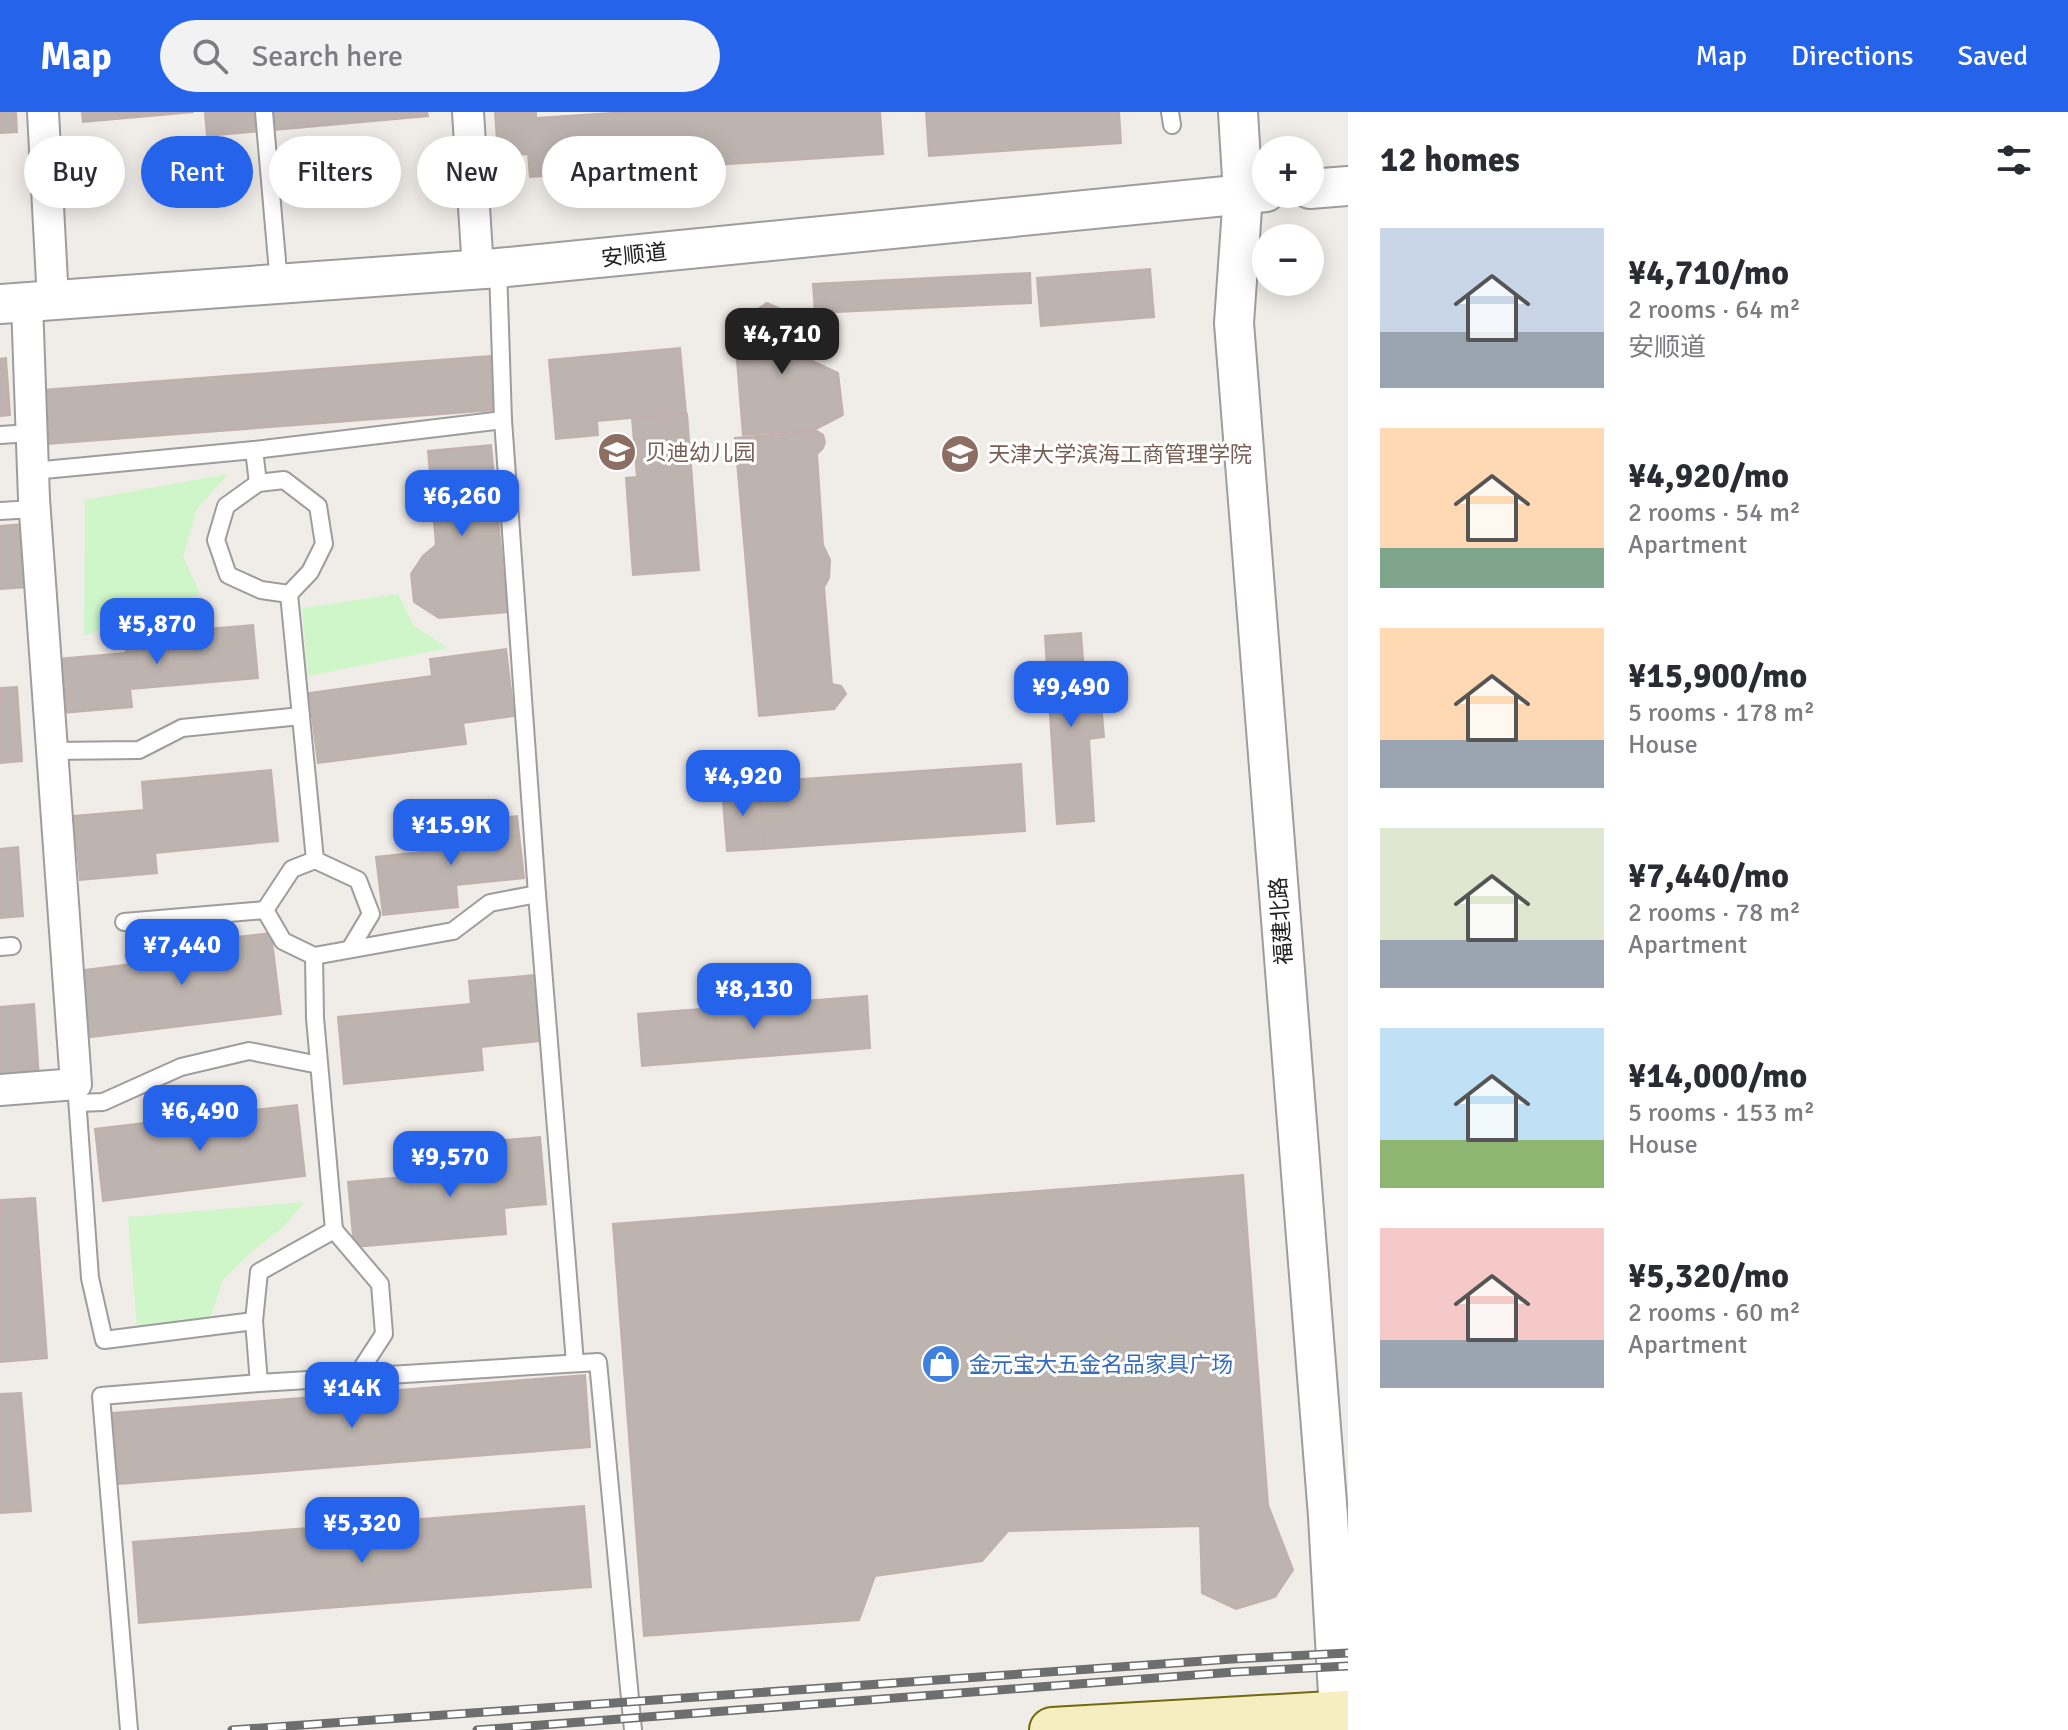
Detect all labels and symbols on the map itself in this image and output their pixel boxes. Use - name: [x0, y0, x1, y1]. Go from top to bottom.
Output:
- street label: 安顺道: [600, 238, 668, 272]
- pin: ¥4,710: [717, 308, 847, 376]
- school or university icon: 贝迪幼儿园: [596, 431, 638, 473]
- school or university icon: 天津大学滨海工商管理学院: [939, 433, 981, 475]
- place label: 贝迪幼儿园: [645, 439, 755, 466]
- place label: 天津大学滨海工商管理学院: [988, 441, 1252, 468]
- pin: ¥6,260: [397, 470, 527, 538]
- pin: ¥5,870: [92, 598, 222, 666]
- pin: ¥9,490: [1006, 661, 1136, 729]
- pin: ¥4,920: [678, 750, 808, 818]
- pin: ¥15.9K: [386, 799, 516, 867]
- street label: 福建北路: [1264, 876, 1298, 966]
- pin: ¥7,440: [117, 919, 247, 987]
- pin: ¥8,130: [689, 963, 819, 1031]
- pin: ¥6,490: [135, 1085, 265, 1153]
- pin: ¥9,570: [385, 1131, 515, 1199]
- shop icon: 金元宝大五金名品家具广场: [920, 1343, 962, 1385]
- place label: 金元宝大五金名品家具广场: [969, 1351, 1233, 1378]
- pin: ¥14K: [305, 1362, 399, 1430]
- pin: ¥5,320: [297, 1497, 427, 1565]

